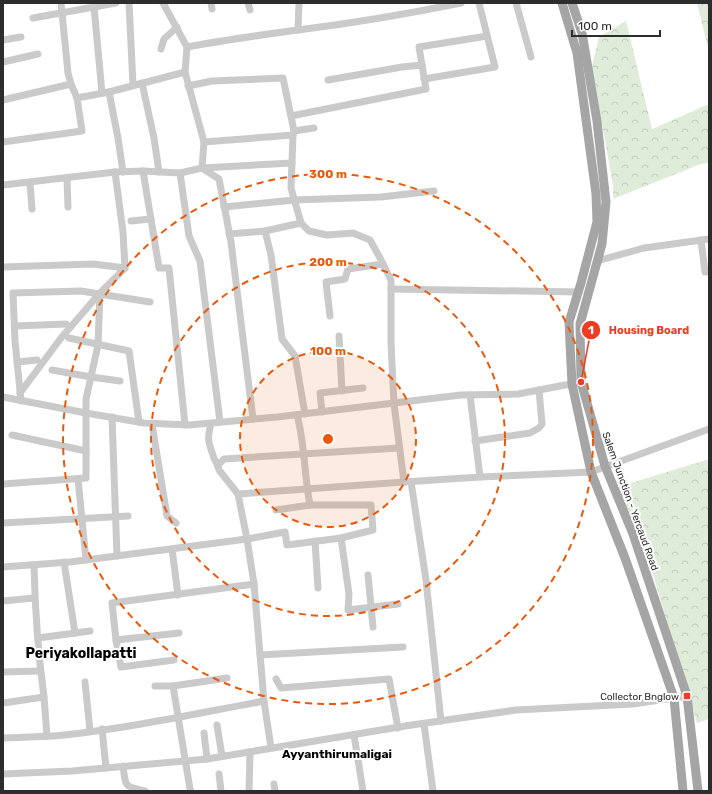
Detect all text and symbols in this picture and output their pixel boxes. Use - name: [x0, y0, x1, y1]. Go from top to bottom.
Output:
- scale bar: [572, 12, 660, 38]
- text: 100 m: [578, 19, 612, 33]
- text: 300 m: [309, 167, 347, 181]
- text: 200 m: [309, 255, 347, 269]
- callout: Housing Board: [581, 319, 698, 342]
- text: 1: [588, 323, 594, 337]
- text: Housing Board: [609, 324, 689, 337]
- text: 100 m: [310, 344, 346, 358]
- street label: Salem Junction - Yercaud Road: [599, 430, 661, 572]
- centre of rings: [321, 432, 335, 446]
- district label: Periyakollapatti: [25, 645, 137, 662]
- place label: Collector Bnglow: [600, 691, 679, 703]
- marker: Collector Bnglow: [682, 691, 692, 701]
- district label: Ayyanthirumaligai: [282, 747, 392, 761]

